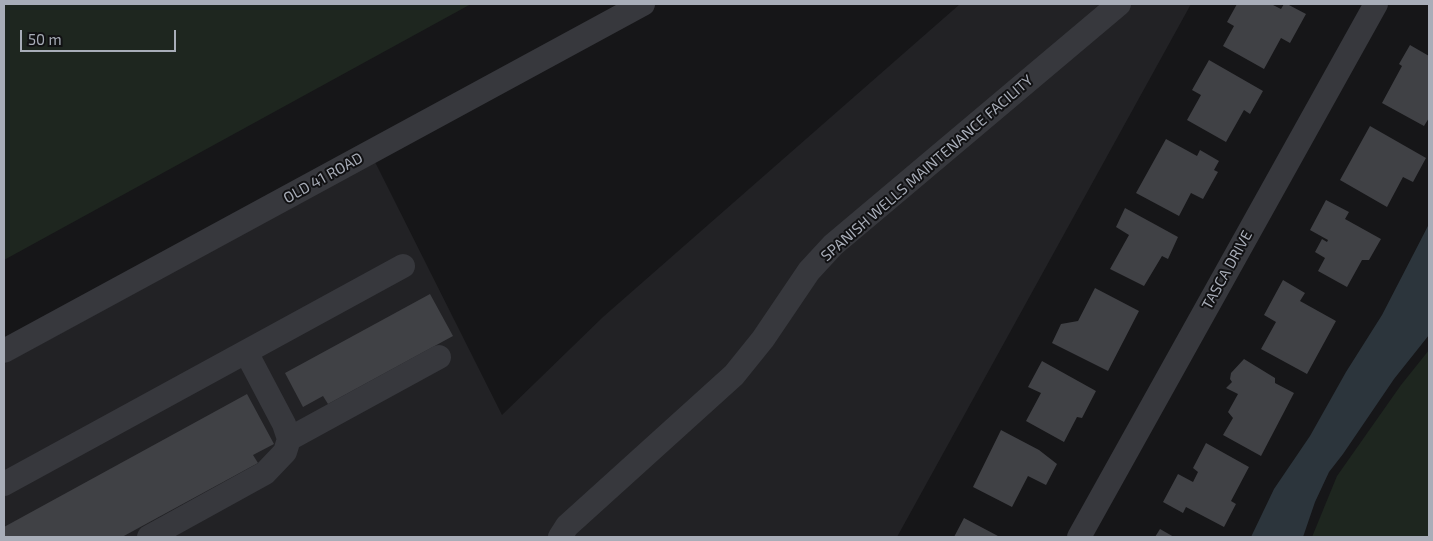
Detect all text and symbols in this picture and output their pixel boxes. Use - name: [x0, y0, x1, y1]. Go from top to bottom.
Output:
- scale bar: [22, 20, 179, 52]
- text: 50 m: [28, 30, 62, 48]
- street label: SPANISH WELLS MAINTENANCE FACILITY: [817, 71, 1037, 265]
- street label: OLD 41 ROAD: [280, 149, 366, 207]
- street label: TASCA DRIVE: [1198, 227, 1256, 313]

